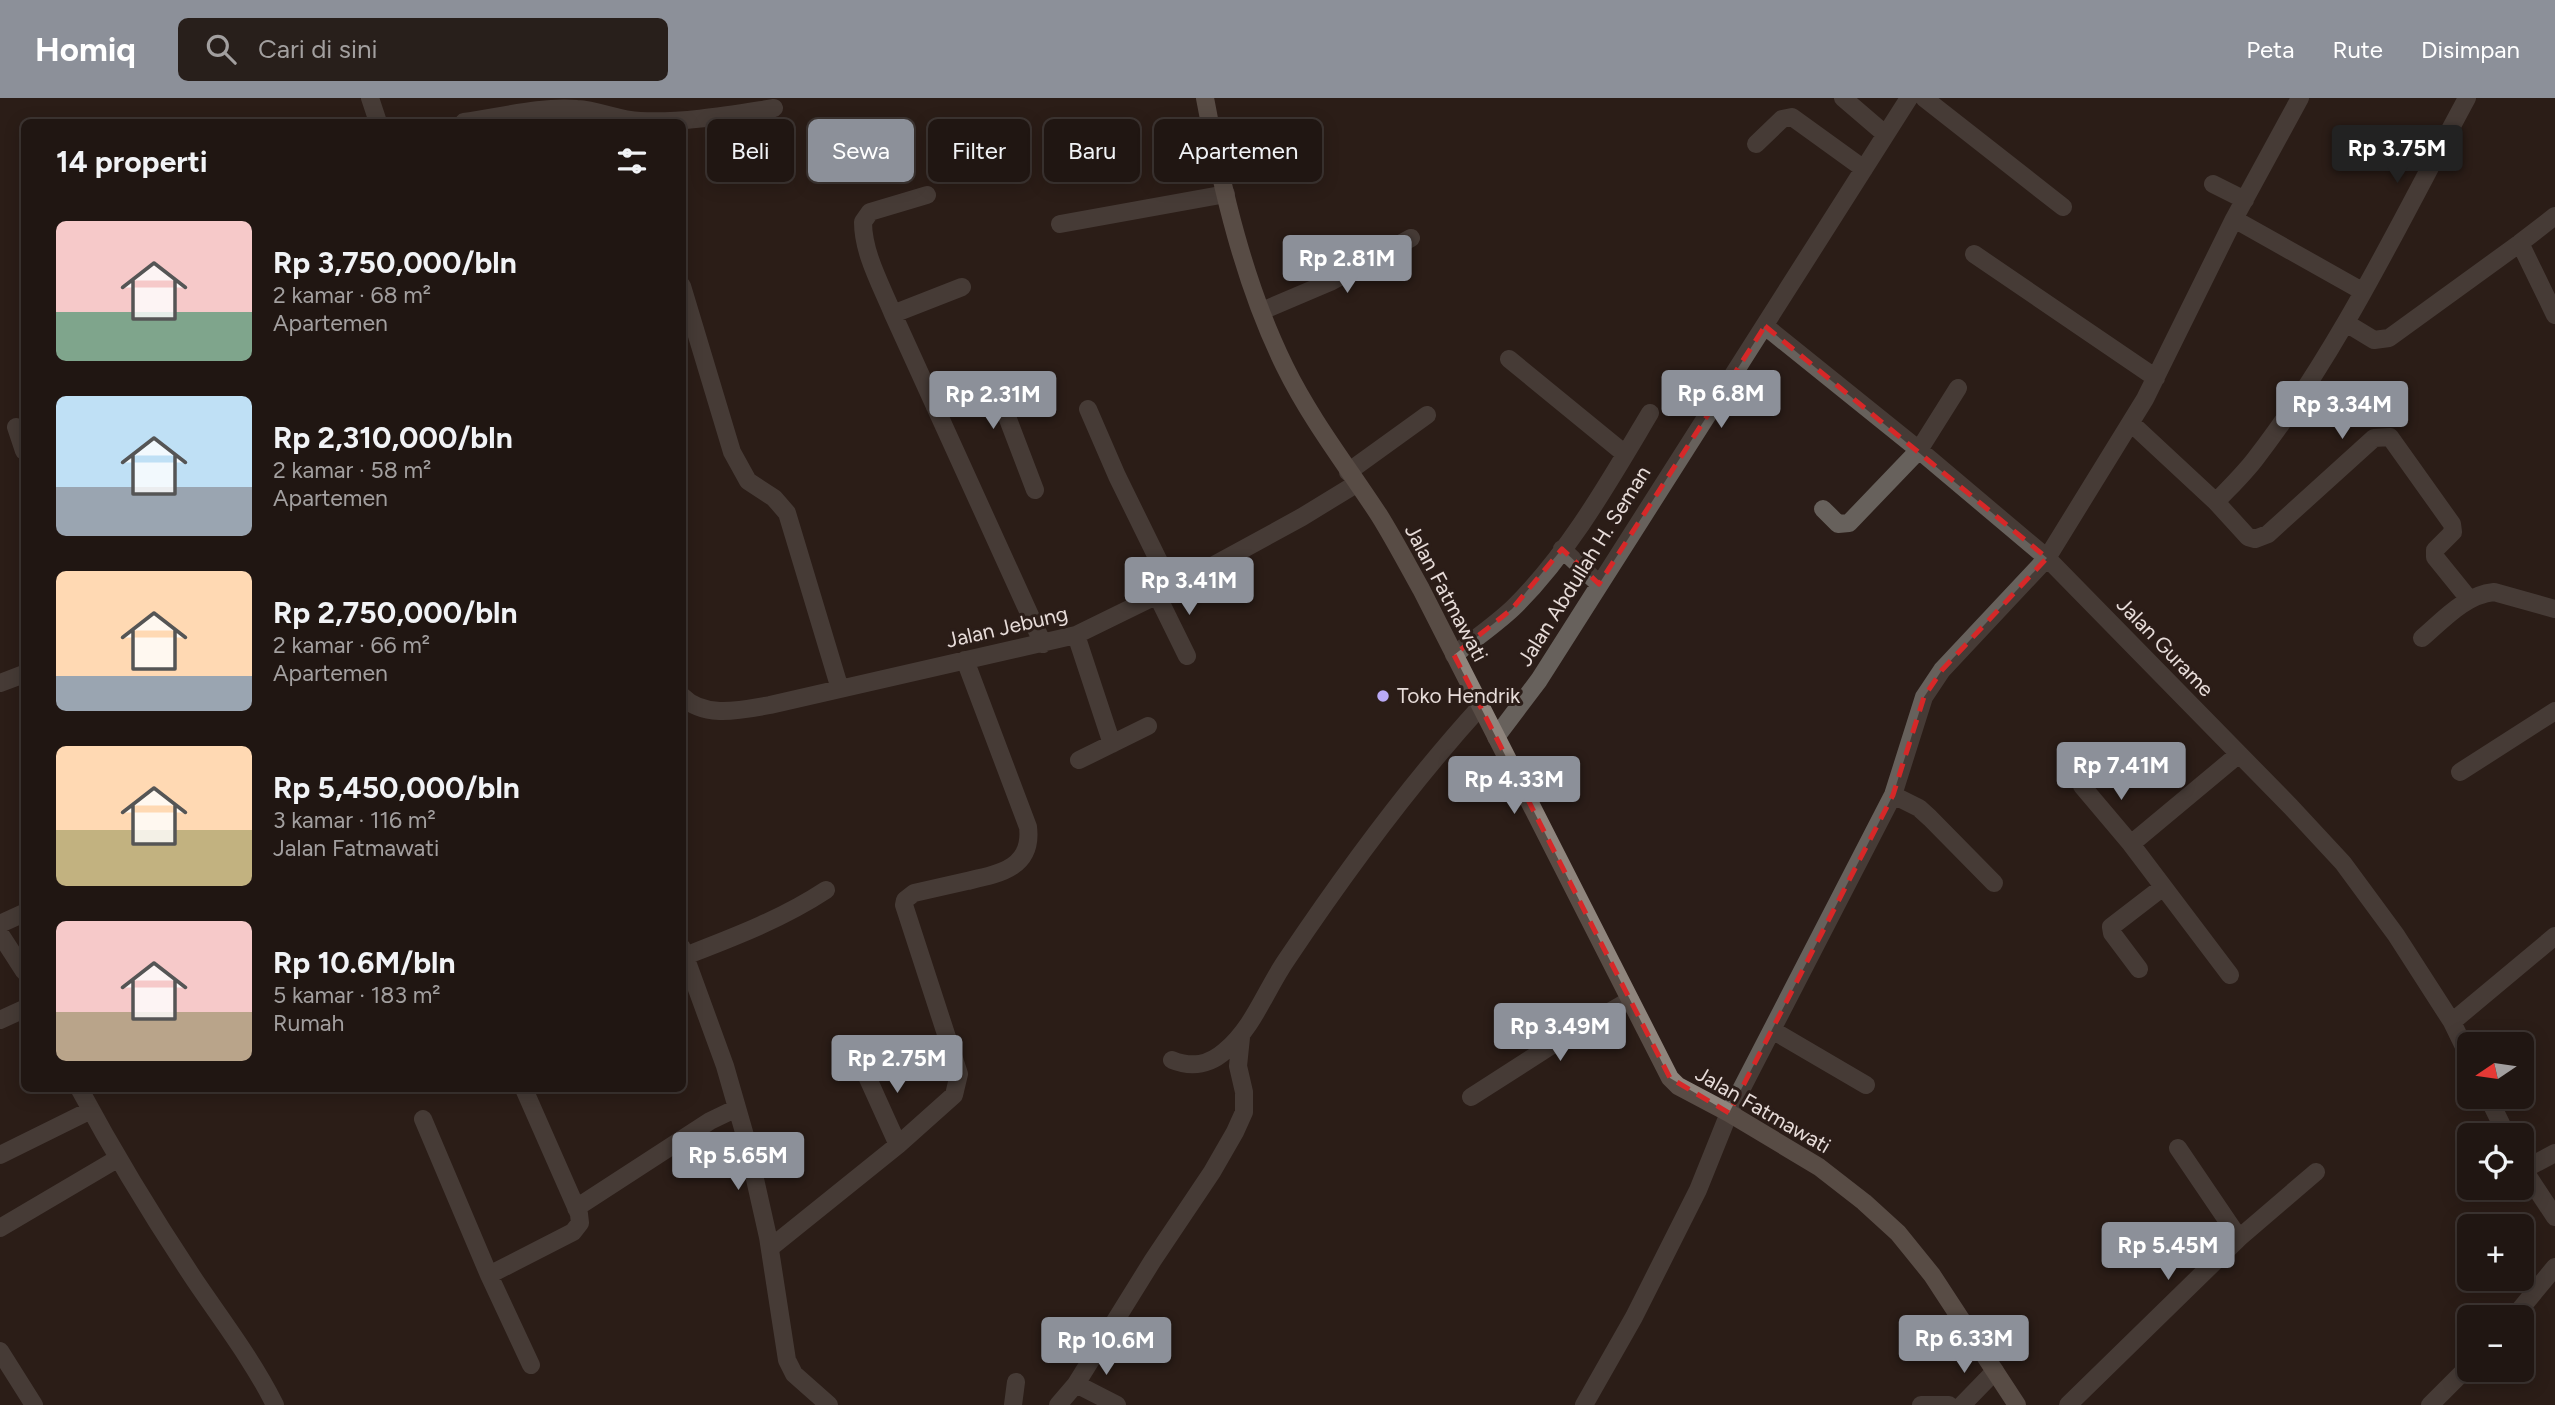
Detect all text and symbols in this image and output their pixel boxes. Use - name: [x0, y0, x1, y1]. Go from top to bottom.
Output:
- search box: [178, 18, 668, 81]
- text: Homiq: [35, 30, 136, 69]
- icon: search: [202, 30, 240, 68]
- text: Cari di sini: [258, 33, 378, 65]
- text: Peta: [2246, 35, 2294, 64]
- text: Rute: [2332, 35, 2383, 64]
- text: Disimpan: [2421, 35, 2520, 64]
- chip: Beli: [707, 119, 794, 182]
- chip: Sewa: [808, 119, 914, 182]
- chip: Filter: [928, 119, 1030, 182]
- chip: Baru: [1044, 119, 1140, 182]
- chip: Apartemen: [1154, 119, 1322, 182]
- pin: Rp 3.75M: [2325, 126, 2469, 185]
- text: Rp 3.75M: [2348, 134, 2446, 162]
- icon: filters: [613, 142, 651, 180]
- text: 14 properti: [56, 143, 208, 180]
- pin: Rp 2.81M: [1275, 236, 1419, 295]
- text: Rp 3,750,000/bln: [273, 244, 517, 281]
- text: Rp 2.81M: [1299, 244, 1395, 272]
- icon: home: [112, 249, 196, 333]
- text: 2 kamar · 68 m²: [273, 281, 431, 309]
- text: Apartemen: [273, 309, 388, 337]
- pin: Rp 6.8M: [1656, 370, 1786, 430]
- pin: Rp 2.31M: [921, 372, 1065, 431]
- text: Rp 6.8M: [1678, 379, 1764, 407]
- text: Rp 2.31M: [945, 380, 1041, 408]
- pin: Rp 3.34M: [2270, 382, 2414, 441]
- text: Rp 3.34M: [2292, 390, 2392, 418]
- text: Rp 2,310,000/bln: [273, 419, 513, 456]
- icon: home: [112, 424, 196, 508]
- text: 2 kamar · 58 m²: [273, 456, 431, 484]
- street label: Jalan Abdullah H. Seman: [1512, 461, 1655, 670]
- text: Apartemen: [273, 484, 388, 512]
- street label: Jalan Fatmawati: [1400, 520, 1493, 666]
- pin: Rp 3.41M: [1117, 558, 1261, 617]
- text: Rp 3.41M: [1141, 566, 1237, 594]
- street label: Jalan Gurame: [2112, 592, 2219, 702]
- text: Rp 2,750,000/bln: [273, 594, 517, 631]
- icon: home: [112, 599, 196, 683]
- street label: Jalan Jebung: [944, 600, 1070, 653]
- text: 2 kamar · 66 m²: [273, 631, 430, 659]
- text: Apartemen: [273, 659, 388, 687]
- place label: Toko Hendrik: [1397, 683, 1521, 708]
- marker: Toko Hendrik: [1375, 688, 1391, 704]
- pin: Rp 7.41M: [2049, 742, 2193, 802]
- text: Rp 7.41M: [2073, 751, 2169, 779]
- pin: Rp 4.33M: [1442, 756, 1586, 816]
- text: Rp 4.33M: [1464, 765, 1564, 793]
- text: Rp 5,450,000/bln: [273, 769, 520, 806]
- icon: home: [112, 774, 196, 858]
- text: 3 kamar · 116 m²: [273, 806, 436, 834]
- text: Jalan Fatmawati: [273, 834, 439, 862]
- text: Rp 10.6M/bln: [273, 944, 455, 981]
- icon: home: [112, 949, 196, 1033]
- text: 5 kamar · 183 m²: [273, 981, 441, 1009]
- pin: Rp 3.49M: [1488, 1004, 1632, 1063]
- text: Rumah: [273, 1009, 344, 1037]
- text: Rp 3.49M: [1510, 1012, 1610, 1040]
- north arrow: [2457, 1032, 2534, 1110]
- map controls: [2457, 1032, 2534, 1382]
- pin: Rp 2.75M: [825, 1035, 969, 1095]
- text: Rp 2.75M: [847, 1044, 947, 1072]
- street label: Jalan Fatmawati: [1691, 1061, 1835, 1158]
- button: locate: [2457, 1123, 2534, 1200]
- pin: Rp 5.65M: [666, 1132, 810, 1192]
- text: Rp 5.65M: [688, 1141, 788, 1169]
- button: +: [2457, 1214, 2534, 1291]
- pin: Rp 5.45M: [2096, 1222, 2240, 1282]
- text: Rp 5.45M: [2118, 1231, 2218, 1259]
- button: −: [2457, 1305, 2534, 1382]
- pin: Rp 6.33M: [1892, 1316, 2036, 1375]
- pin: Rp 10.6M: [1034, 1318, 1178, 1377]
- text: Rp 6.33M: [1915, 1324, 2013, 1352]
- text: Rp 10.6M: [1057, 1326, 1155, 1354]

